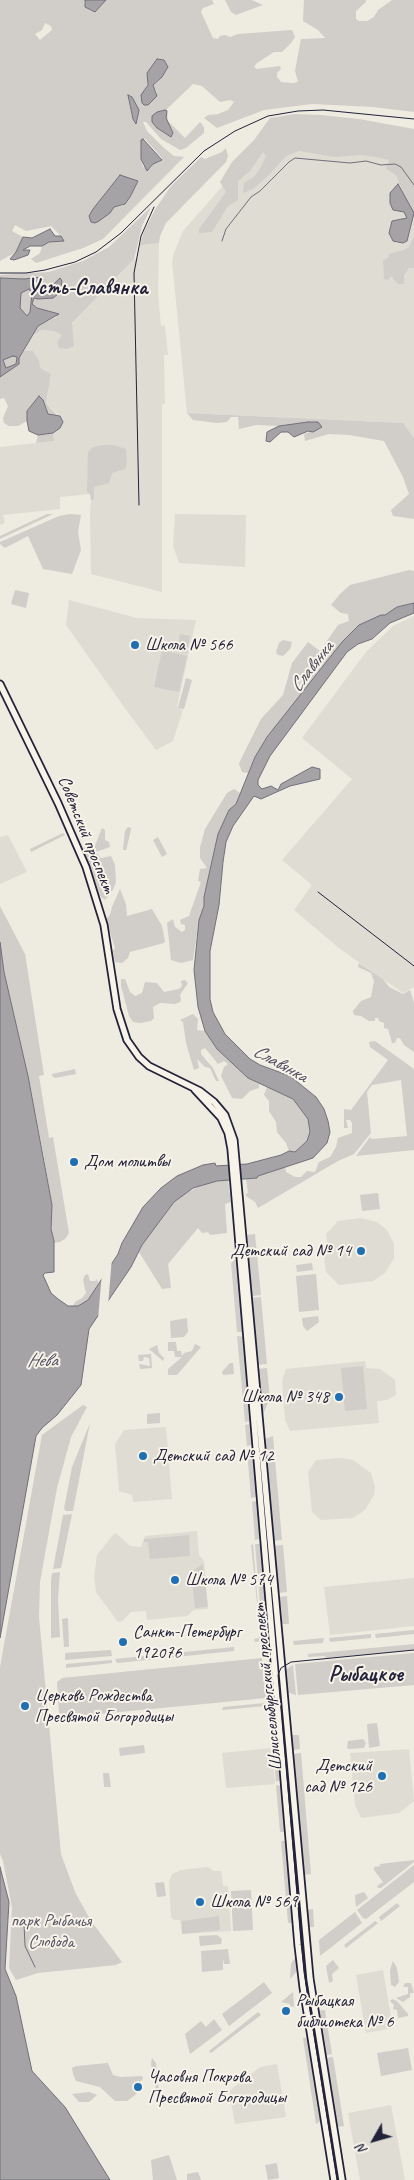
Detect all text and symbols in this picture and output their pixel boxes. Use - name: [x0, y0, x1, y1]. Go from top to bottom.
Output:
- district label: Усть-Славянка: [27, 275, 147, 301]
- place label: Школа № 566: [145, 634, 233, 656]
- water label: Славянка: [285, 637, 339, 697]
- marker: Школа № 566: [129, 639, 141, 651]
- street label: Советский проспект: [53, 773, 119, 897]
- water label: Славянка: [249, 1040, 311, 1088]
- place label: Дом молитвы: [84, 1151, 170, 1173]
- marker: Дом молитвы: [68, 1156, 80, 1168]
- place label: Детский сад № 14: [231, 1240, 351, 1262]
- marker: Детский сад № 14: [355, 1245, 367, 1257]
- water label: Нева: [27, 1350, 57, 1372]
- place label: Школа № 348: [241, 1386, 329, 1408]
- marker: Школа № 348: [333, 1391, 345, 1403]
- place label: Детский сад № 12: [153, 1445, 273, 1467]
- marker: Детский сад № 12: [137, 1450, 149, 1462]
- place label: Школа № 574: [185, 1569, 273, 1591]
- marker: Школа № 574: [169, 1574, 181, 1586]
- street label: Шлиссельбургский проспект: [248, 1602, 288, 1772]
- place label: Санкт-Петербург 192076: [133, 1621, 241, 1664]
- marker: Санкт-Петербург 192076: [117, 1636, 129, 1648]
- district label: Рыбацкое: [329, 1662, 403, 1688]
- place label: Церковь Рождества Пресвятой Богородицы: [35, 1685, 173, 1728]
- marker: Церковь Рождества Пресвятой Богородицы: [19, 1700, 31, 1712]
- place label: Детский сад № 126: [304, 1755, 372, 1798]
- marker: Детский сад № 126: [376, 1770, 388, 1782]
- place label: Школа № 569: [210, 1891, 298, 1913]
- marker: Школа № 569: [194, 1896, 206, 1908]
- park label: парк Рыбачья Слобода: [11, 1910, 91, 1952]
- place label: Рыбацкая библиотека № 6: [296, 1990, 394, 2032]
- marker: Рыбацкая библиотека № 6: [280, 2005, 292, 2017]
- place label: Часовня Покрова Пресвятой Богородицы: [148, 2066, 286, 2108]
- marker: Часовня Покрова Пресвятой Богородицы: [132, 2081, 144, 2093]
- north arrow: [349, 2115, 399, 2165]
- text: N: [352, 2141, 371, 2158]

